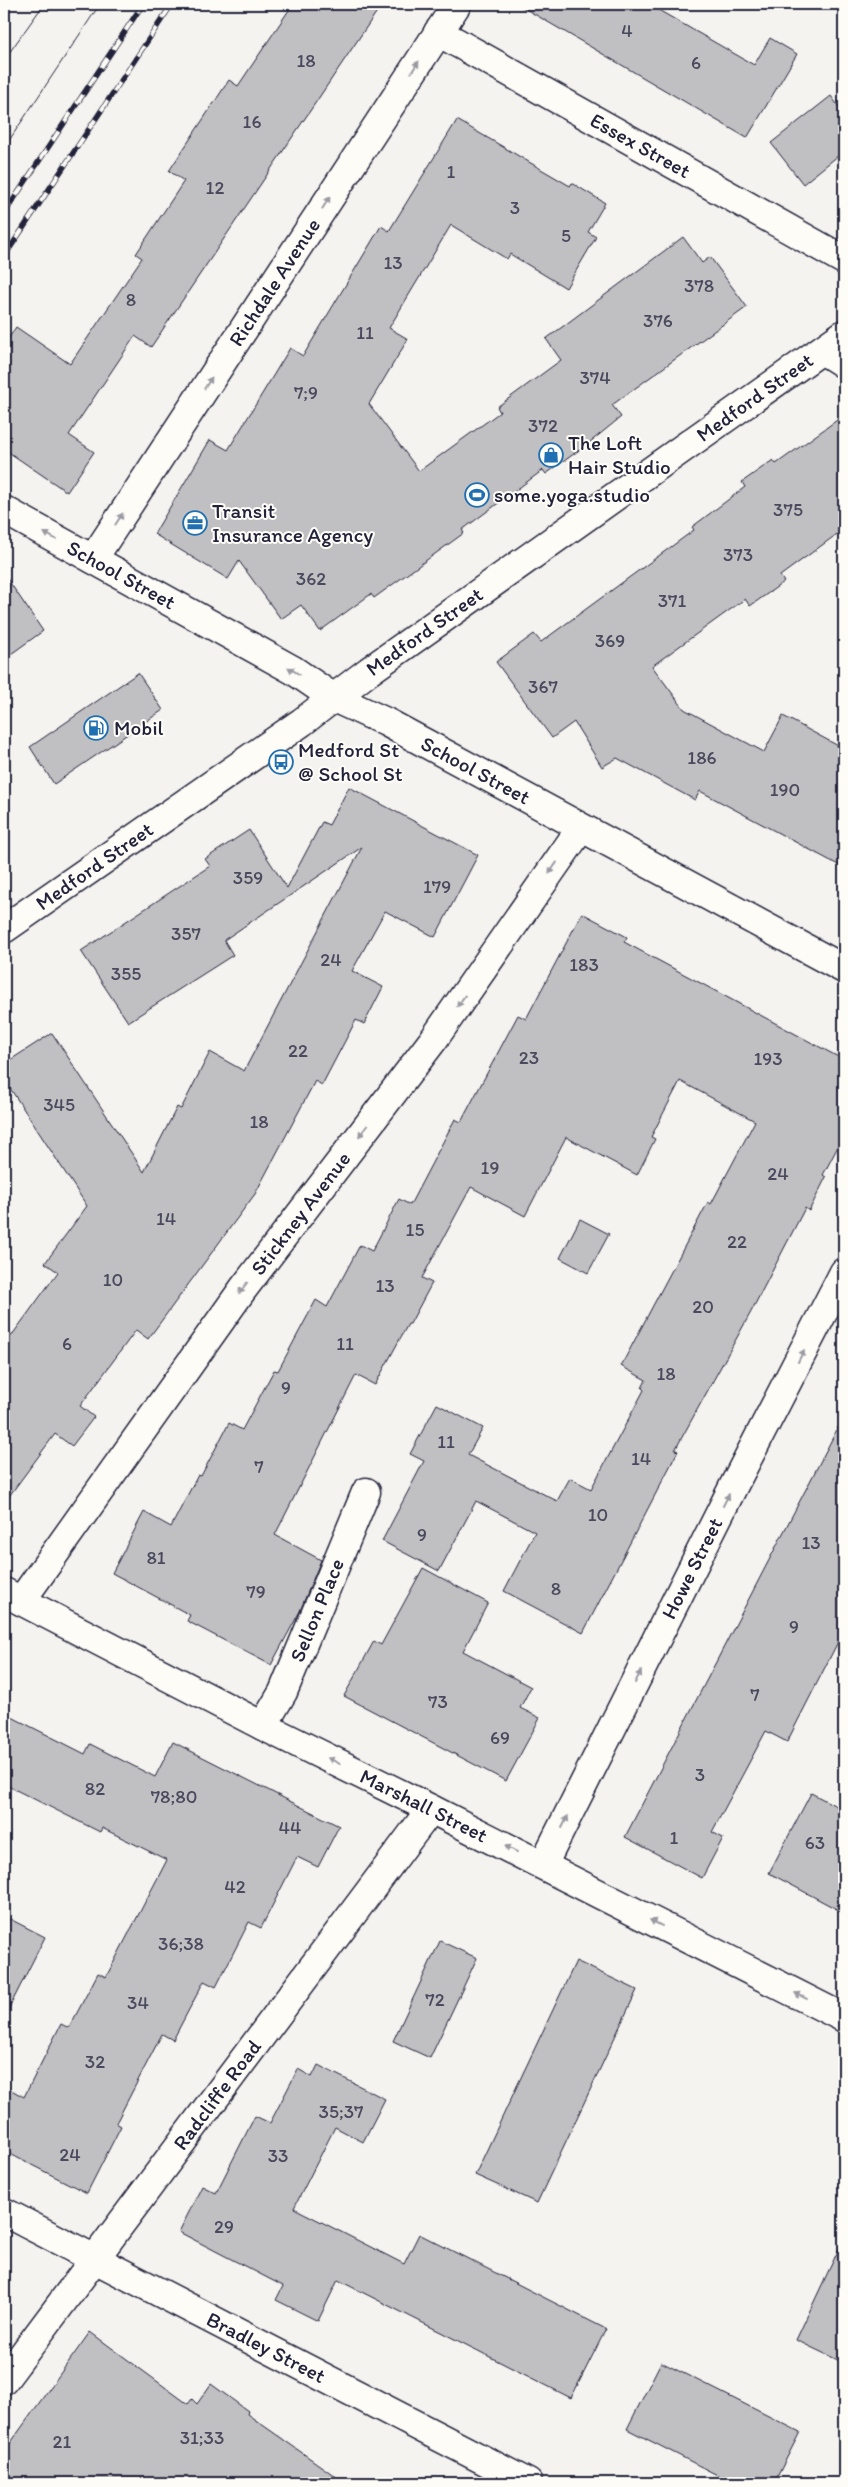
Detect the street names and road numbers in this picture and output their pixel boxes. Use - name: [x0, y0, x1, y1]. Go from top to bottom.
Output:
- street label: Essex Street: [586, 107, 695, 183]
- street label: Richdale Avenue: [223, 213, 325, 351]
- street label: Medford Street: [691, 347, 818, 447]
- street label: School Street: [63, 534, 180, 615]
- street label: Medford Street: [361, 581, 487, 681]
- street label: School Street: [417, 730, 535, 809]
- street label: Medford Street: [31, 816, 158, 915]
- street label: Stickney Avenue: [245, 1146, 355, 1280]
- street label: Howe Street: [656, 1513, 728, 1623]
- street label: Sellon Place: [284, 1555, 349, 1665]
- street label: Marshall Street: [356, 1763, 492, 1848]
- street label: Radcliffe Road: [167, 2034, 266, 2155]
- street label: Bradley Street: [202, 2306, 330, 2388]

